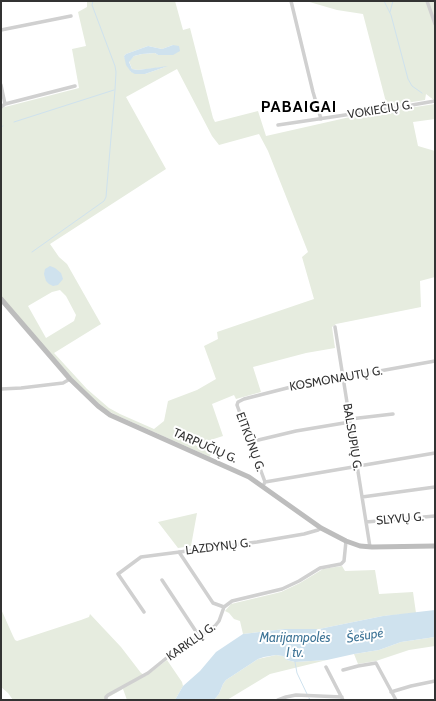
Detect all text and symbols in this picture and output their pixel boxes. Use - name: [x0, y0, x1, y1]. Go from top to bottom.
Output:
- district label: PABAIGAI: [261, 97, 337, 117]
- street label: VOKIEČIŲ G.: [347, 98, 413, 122]
- street label: KOSMONAUTŲ G.: [288, 364, 384, 394]
- street label: BALSUPIŲ G.: [340, 402, 364, 472]
- street label: EITKŪNŲ G.: [233, 410, 267, 474]
- street label: TARPUČIŲ G.: [171, 426, 239, 466]
- street label: SLYVŲ G.: [376, 510, 424, 528]
- street label: LAZDYNŲ G.: [185, 536, 251, 558]
- street label: KARKLŲ G.: [164, 620, 218, 664]
- water label: Šešupė: [345, 625, 385, 647]
- water label: Marijampolės I tv.: [259, 630, 331, 661]

